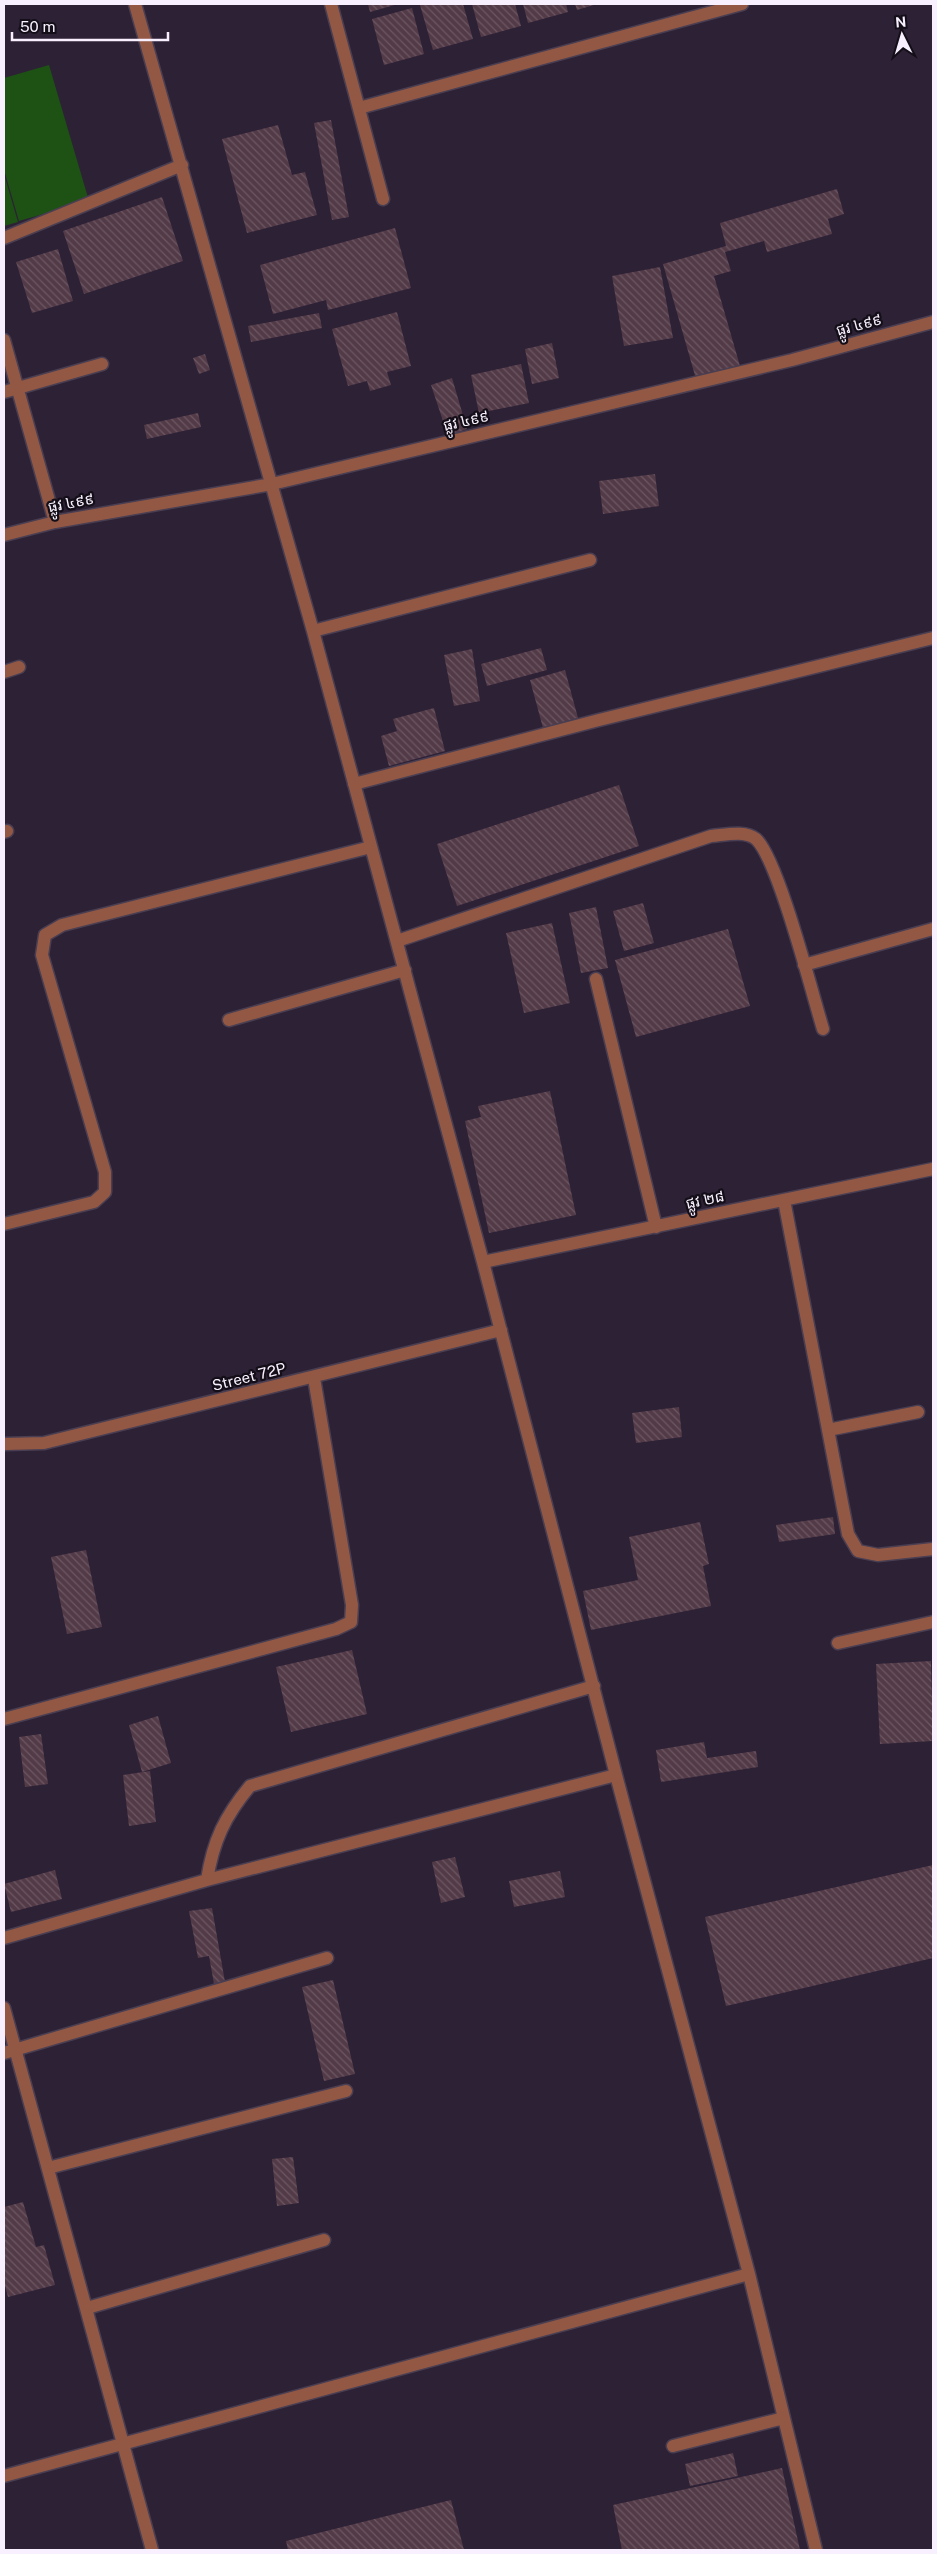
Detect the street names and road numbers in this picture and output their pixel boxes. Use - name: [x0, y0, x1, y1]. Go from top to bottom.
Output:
- street label: ផ្លូវ ៤៩៩: [834, 310, 885, 344]
- street label: ផ្លូវ ៤៩៩: [441, 407, 492, 439]
- street label: ផ្លូវ ៤៩៩: [46, 490, 96, 521]
- street label: ផ្លូវ ២៨: [684, 1187, 727, 1217]
- street label: Street 72P: [210, 1359, 288, 1394]

